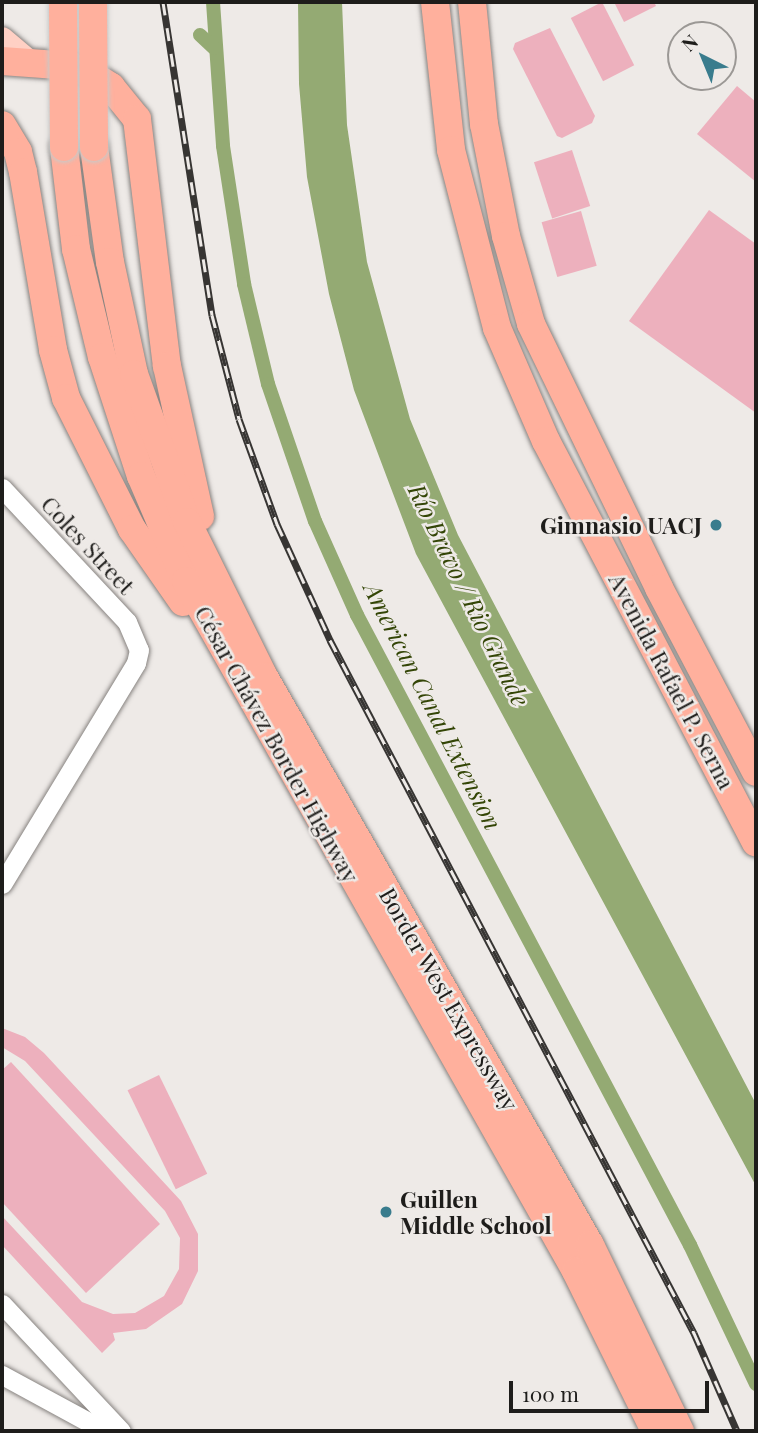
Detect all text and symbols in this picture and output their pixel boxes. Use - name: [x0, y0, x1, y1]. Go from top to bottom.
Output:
- north arrow: [667, 21, 737, 91]
- text: N: [675, 28, 703, 56]
- water label: Río Bravo / Rio Grande: [403, 479, 535, 711]
- street label: Coles Street: [36, 490, 140, 600]
- place label: Gimnasio UACJ: [540, 511, 702, 539]
- marker: Gimnasio UACJ: [708, 517, 724, 533]
- street label: Avenida Rafael P. Serna: [603, 568, 741, 794]
- water label: American Canal Extension: [358, 577, 508, 835]
- street label: César Chávez Border Highway: [189, 600, 365, 888]
- street label: Border West Expressway: [373, 882, 525, 1116]
- place label: Guillen Middle School: [400, 1185, 552, 1239]
- marker: Guillen Middle School: [378, 1204, 394, 1220]
- scale bar: [513, 1366, 712, 1410]
- text: 100 m: [522, 1379, 579, 1407]

